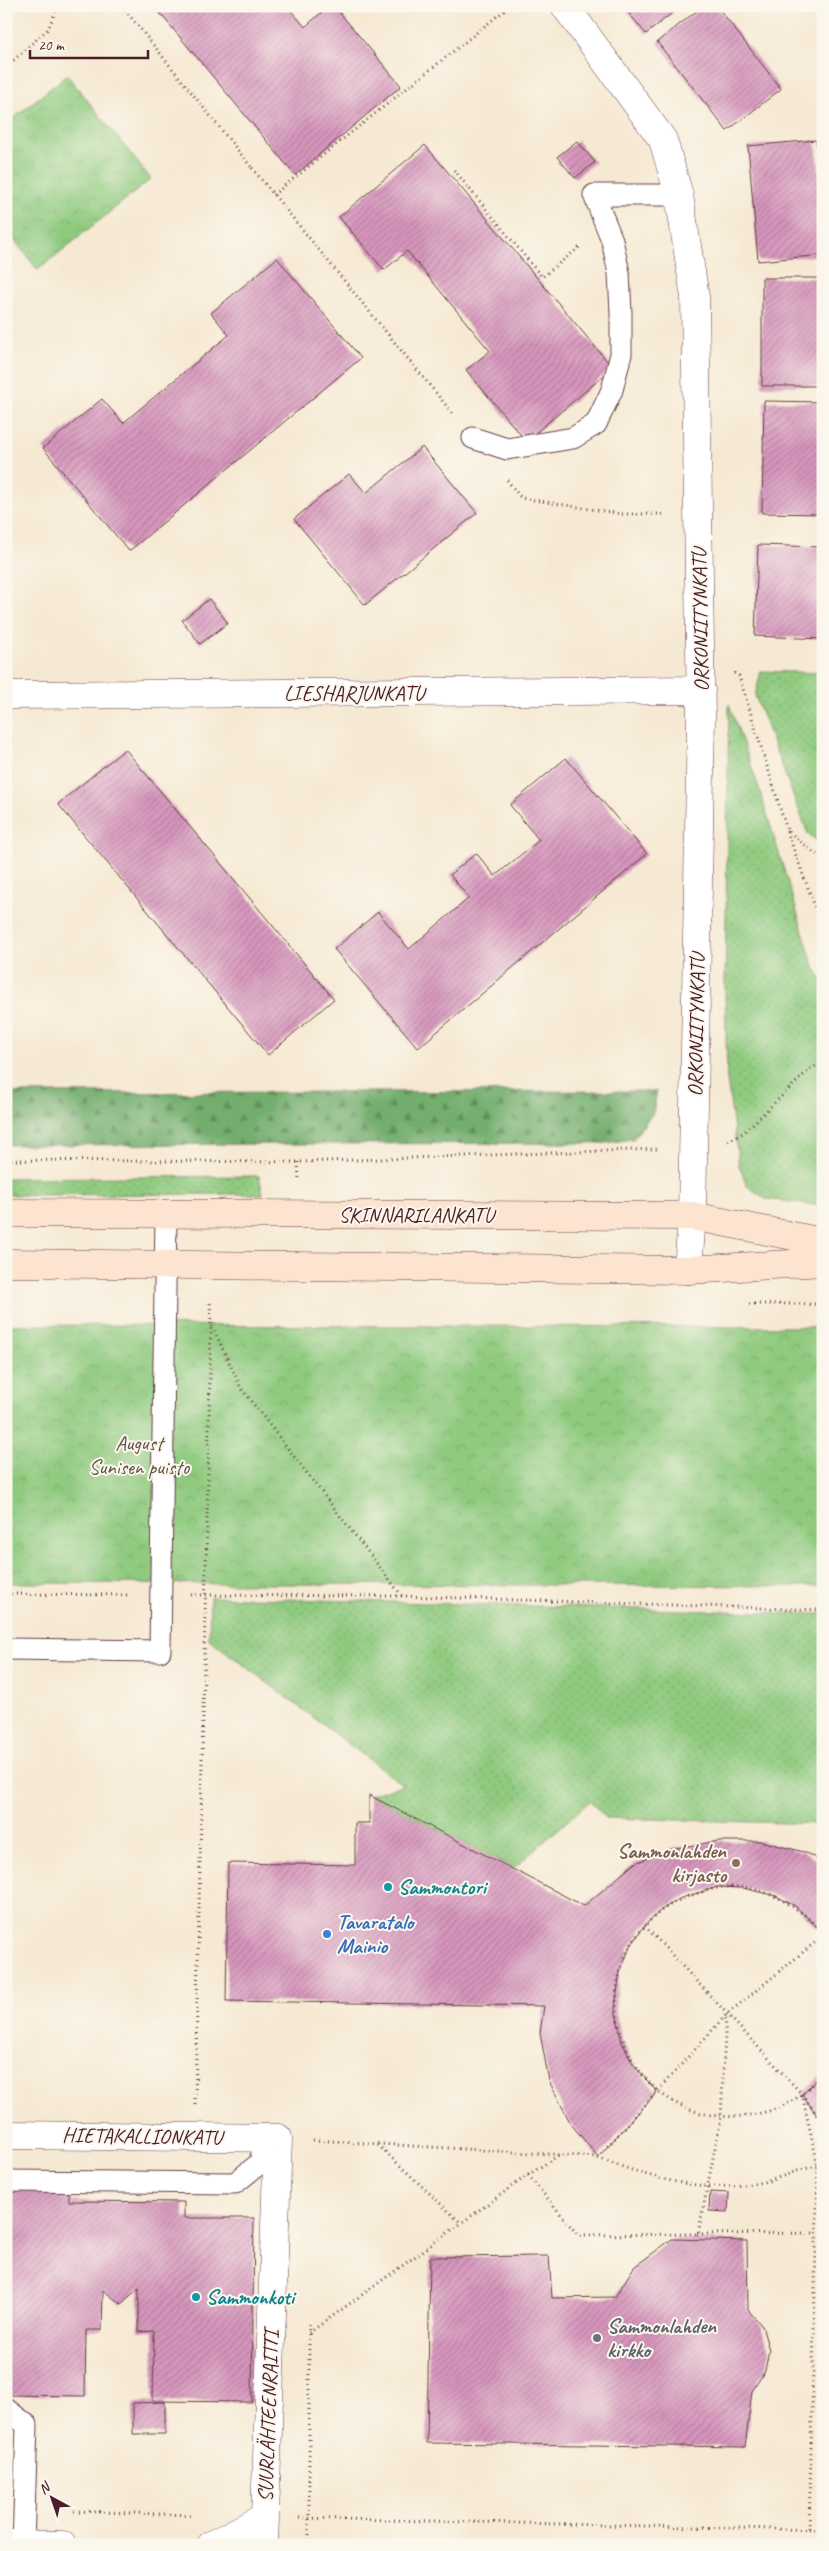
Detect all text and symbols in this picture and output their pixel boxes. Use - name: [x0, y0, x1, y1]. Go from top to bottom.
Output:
- scale bar: [30, 28, 148, 60]
- text: 20 m: [38, 36, 65, 55]
- street label: ORKONIITYNKATU: [686, 545, 714, 692]
- street label: LIESHARJUNKATU: [284, 680, 427, 706]
- street label: ORKONIITYNKATU: [682, 950, 710, 1097]
- street label: SKINNARILANKATU: [338, 1202, 496, 1228]
- park label: August Sunisen puisto: [89, 1430, 191, 1480]
- place label: Sammonlahden kirjasto: [617, 1838, 727, 1888]
- marker: Sammonlahden kirjasto: [730, 1857, 742, 1869]
- place label: Sammontori: [398, 1874, 489, 1900]
- marker: Sammontori: [382, 1881, 394, 1893]
- place label: Tavaratalo Mainio: [337, 1909, 416, 1959]
- marker: Tavaratalo Mainio: [321, 1928, 333, 1940]
- street label: HIETAKALLIONKATU: [62, 2122, 226, 2150]
- place label: Sammonkoti: [206, 2284, 297, 2310]
- marker: Sammonkoti: [190, 2291, 202, 2303]
- place label: Sammonlahden kirkko: [607, 2313, 717, 2363]
- street label: SUURLÄHTEENRAITTI: [252, 2325, 284, 2502]
- marker: Sammonlahden kirkko: [591, 2332, 603, 2344]
- north arrow: [28, 2474, 78, 2524]
- text: N: [35, 2478, 55, 2498]

